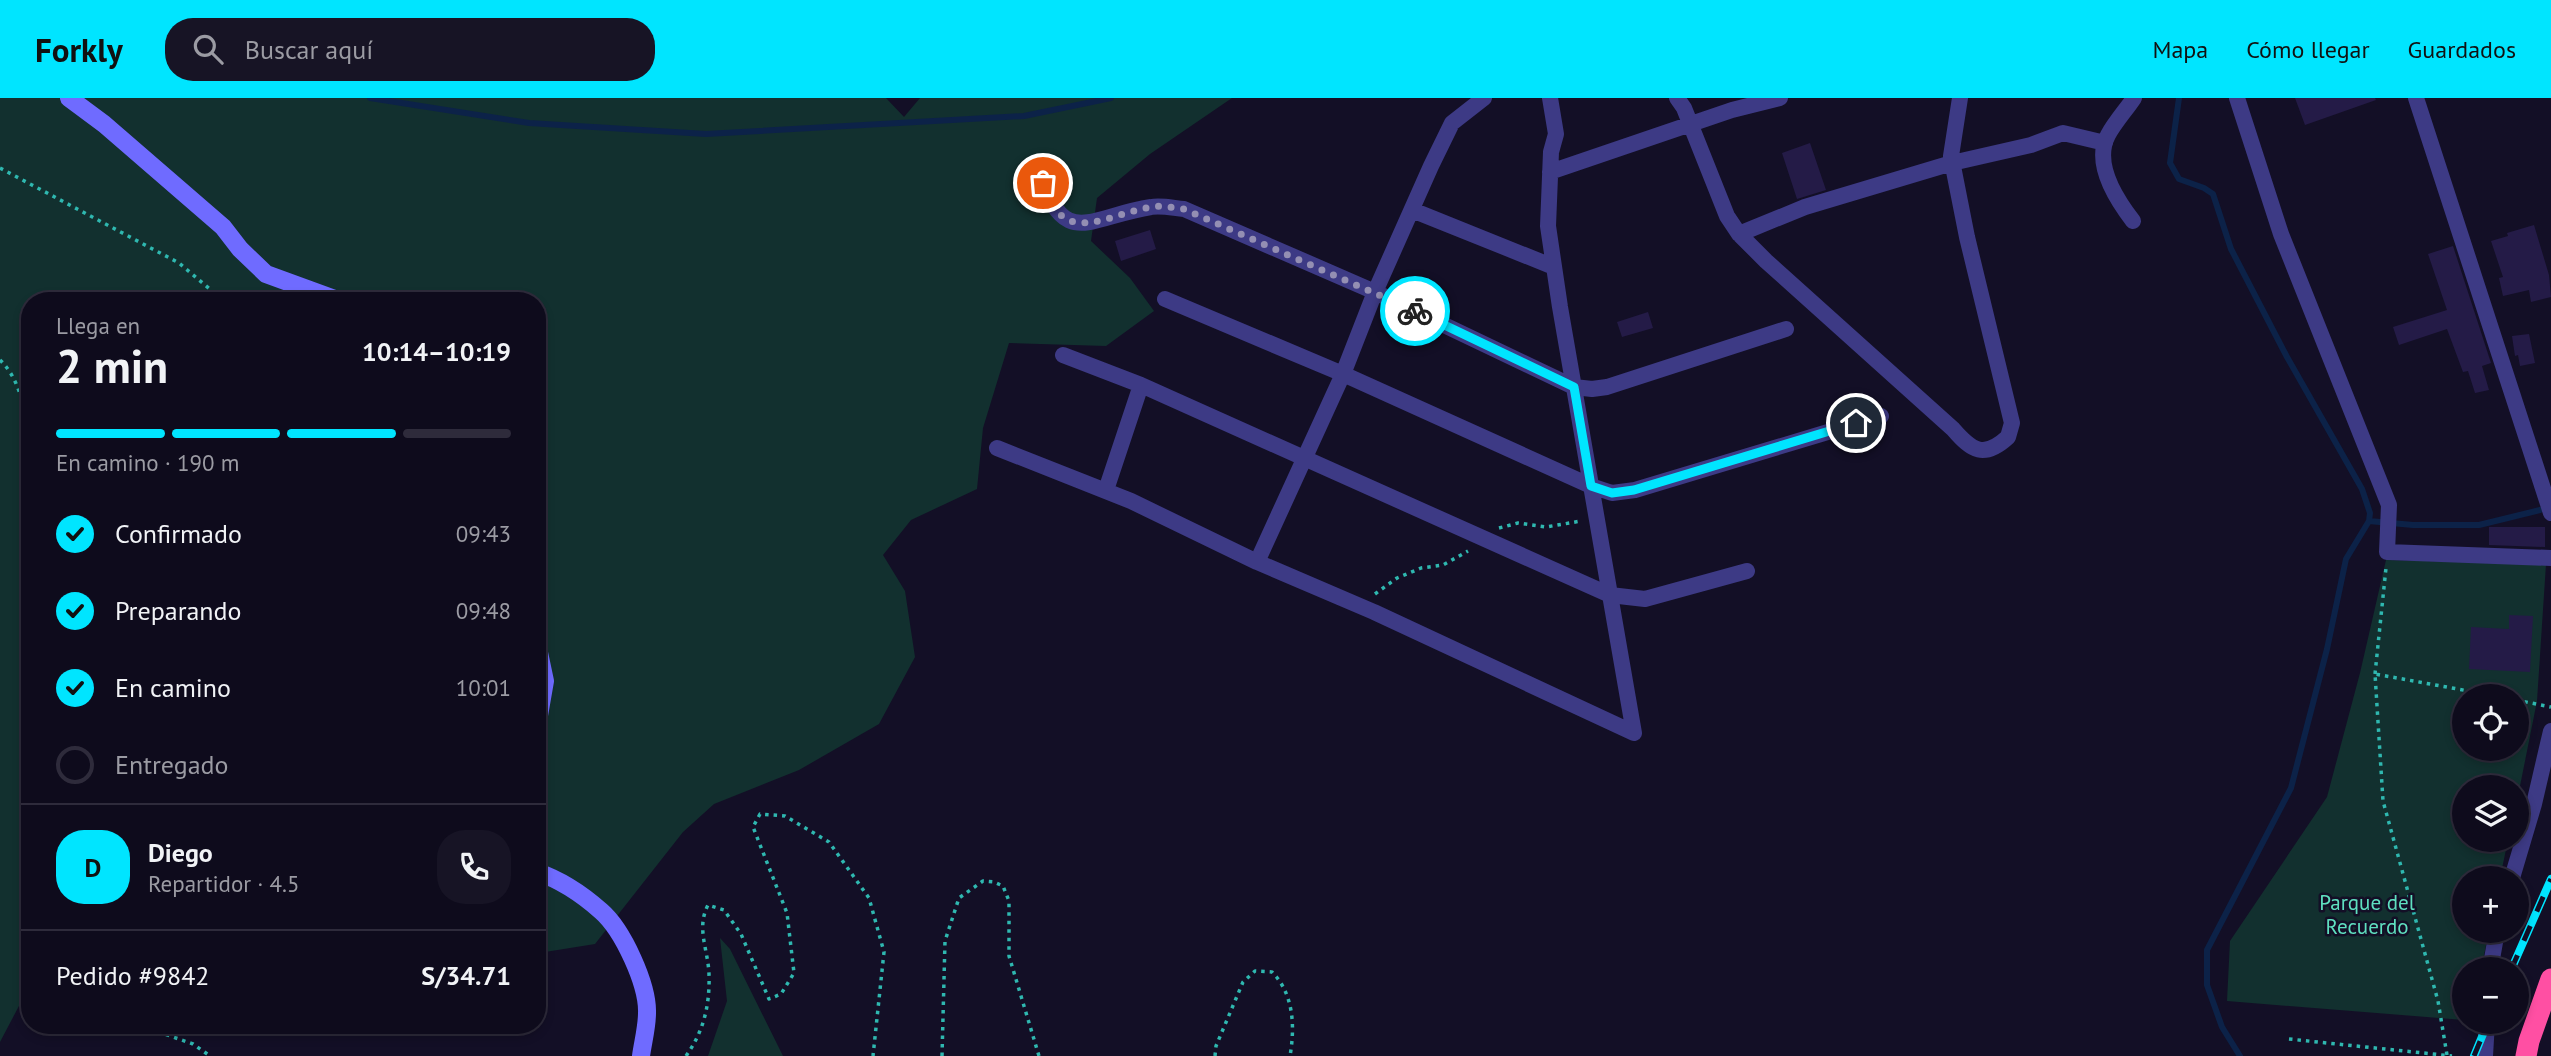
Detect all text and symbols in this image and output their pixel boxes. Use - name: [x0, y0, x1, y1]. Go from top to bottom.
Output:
- search box: [165, 18, 655, 81]
- text: Forkly: [35, 28, 123, 71]
- icon: search: [189, 30, 227, 68]
- text: Buscar aquí: [245, 33, 373, 66]
- text: Mapa: [2152, 34, 2208, 65]
- text: Cómo llegar: [2246, 34, 2370, 65]
- text: Guardados: [2408, 34, 2516, 65]
- pin: [1013, 153, 1073, 213]
- icon: bag: [1024, 164, 1062, 202]
- courier: [1380, 276, 1450, 346]
- icon: bike: [1396, 292, 1434, 330]
- text: Llega en: [56, 311, 140, 340]
- text: 10:14–10:19: [362, 335, 511, 368]
- text: 2 min: [56, 336, 168, 396]
- pin: [1826, 393, 1886, 453]
- icon: home: [1837, 404, 1875, 442]
- text: En camino · 190 m: [56, 448, 239, 477]
- icon: check: [56, 515, 94, 553]
- text: Confirmado: [115, 517, 242, 550]
- text: 09:43: [456, 519, 511, 548]
- icon: check: [56, 592, 94, 630]
- text: Preparando: [115, 594, 242, 627]
- text: 09:48: [456, 596, 511, 625]
- icon: check: [56, 669, 94, 707]
- text: En camino: [115, 671, 231, 704]
- text: 10:01: [456, 673, 511, 702]
- map controls: [2452, 684, 2529, 1034]
- button: locate: [2452, 684, 2529, 761]
- text: Entregado: [115, 748, 229, 781]
- button: layers: [2452, 775, 2529, 852]
- button: phone: [437, 830, 511, 904]
- text: Diego: [148, 836, 213, 869]
- text: D: [85, 851, 101, 884]
- button: +: [2452, 866, 2529, 943]
- text: Repartidor · 4.5: [148, 869, 300, 898]
- park label: Parque del Recuerdo: [2319, 889, 2415, 940]
- button: −: [2452, 957, 2529, 1034]
- text: Pedido #9842: [56, 959, 209, 992]
- text: S/34.71: [421, 959, 511, 992]

